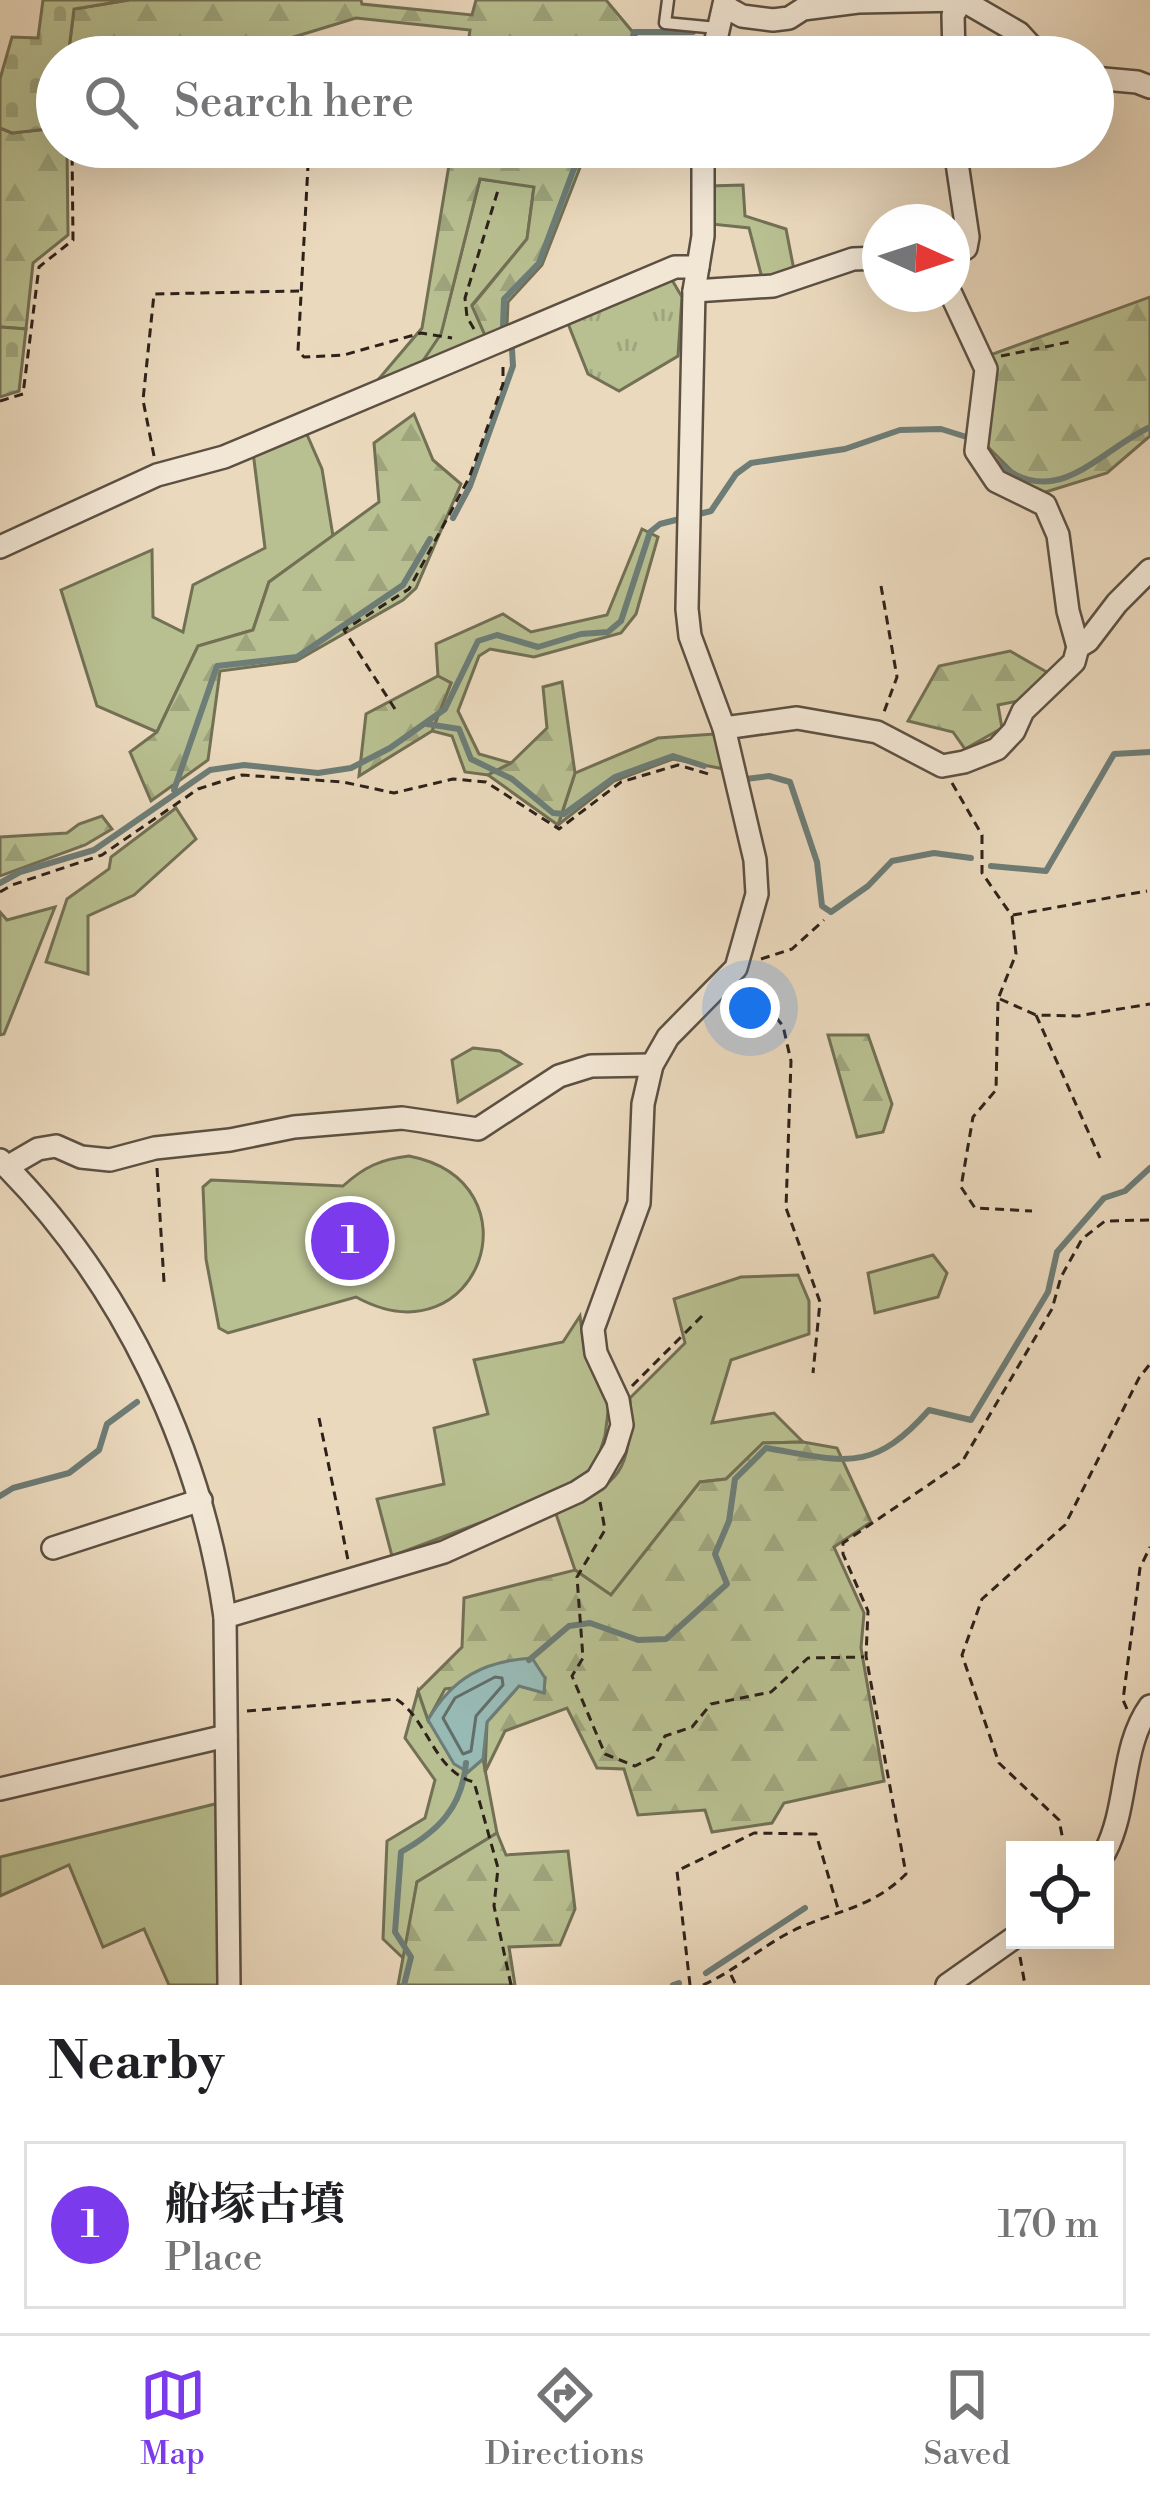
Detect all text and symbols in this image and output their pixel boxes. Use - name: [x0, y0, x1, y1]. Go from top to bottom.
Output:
- search box: [36, 36, 1114, 168]
- icon: search: [78, 69, 144, 135]
- text: Search here: [174, 74, 414, 131]
- north arrow: [862, 204, 970, 312]
- your location: [720, 978, 780, 1038]
- pin: 1: [311, 1196, 389, 1286]
- map controls: [1006, 1841, 1114, 1949]
- button: locate: [1006, 1841, 1114, 1949]
- text: Nearby: [48, 2031, 224, 2095]
- text: 船塚古墳: [165, 2177, 345, 2234]
- text: 1: [81, 2201, 99, 2250]
- text: 170 m: [997, 2201, 1099, 2250]
- text: Place: [165, 2234, 262, 2283]
- tab: Map: [140, 2362, 206, 2475]
- tab: Directions: [485, 2362, 644, 2475]
- tab: Saved: [924, 2362, 1010, 2475]

